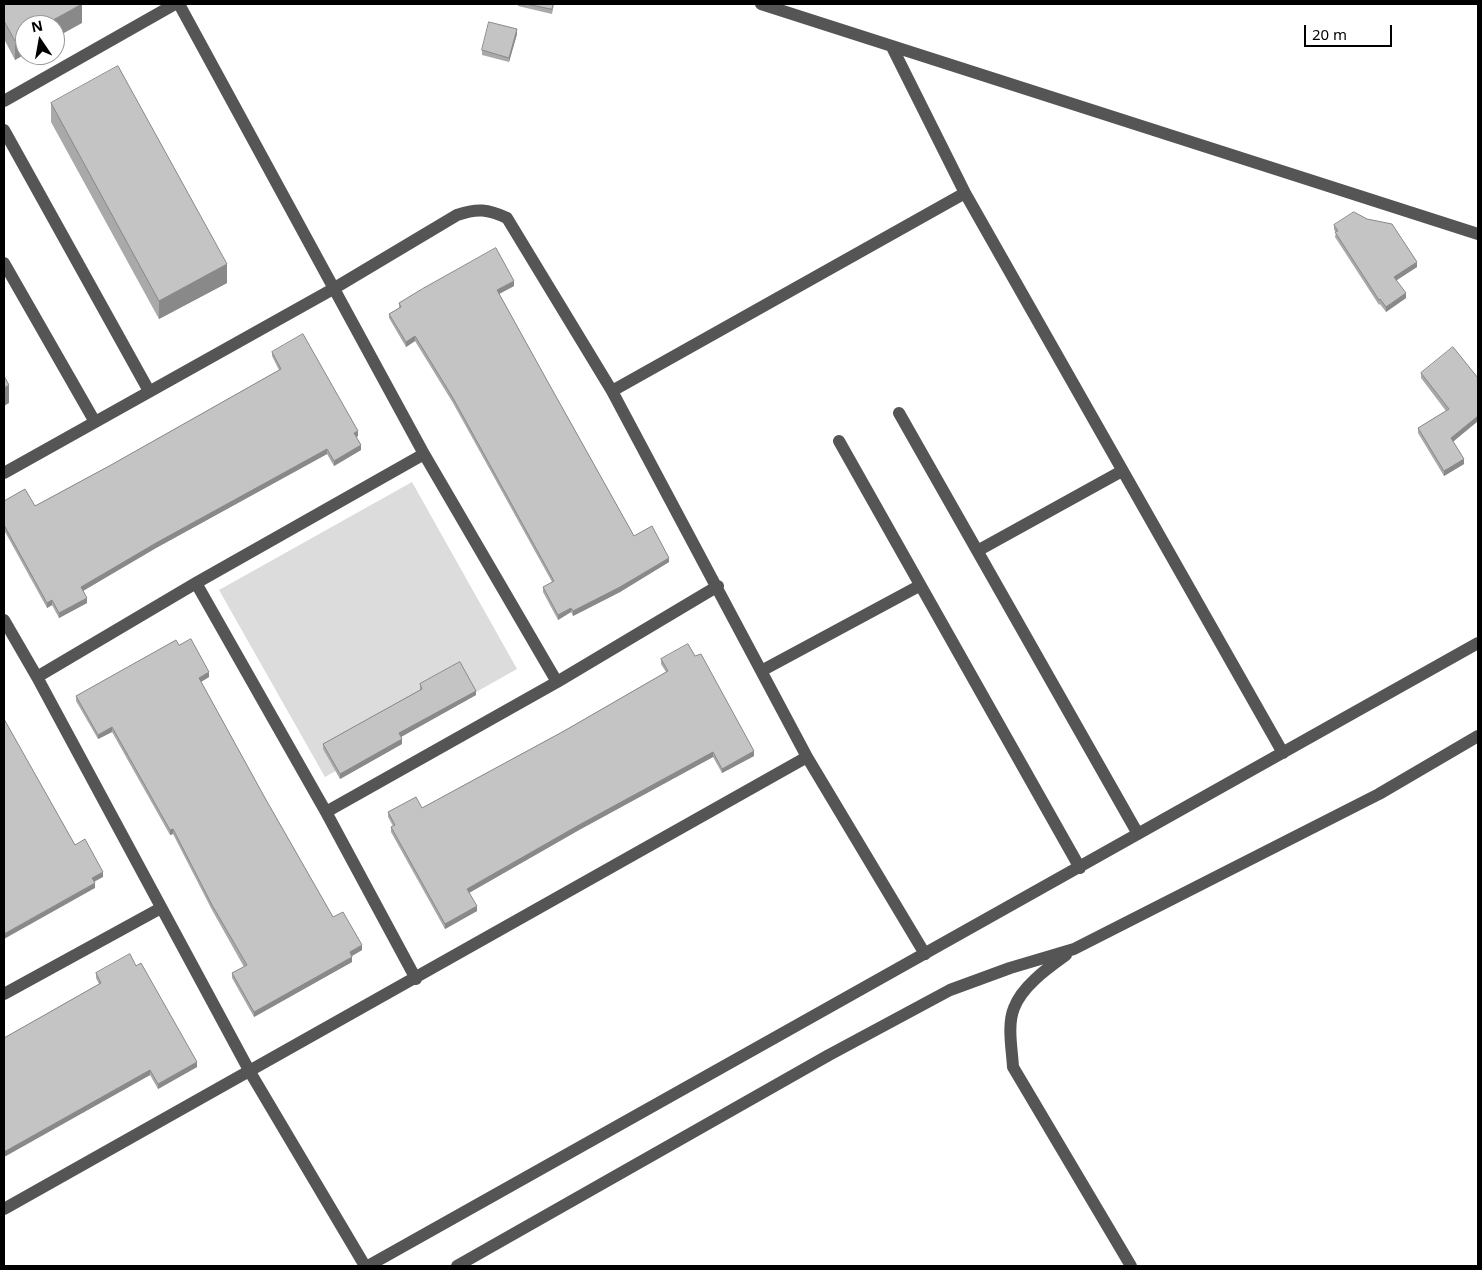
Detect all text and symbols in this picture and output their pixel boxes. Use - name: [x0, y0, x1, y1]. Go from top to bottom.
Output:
- north arrow: [15, 15, 65, 65]
- text: N: [29, 15, 45, 36]
- scale bar: [1307, 15, 1394, 47]
- text: 20 m: [1312, 24, 1347, 44]

